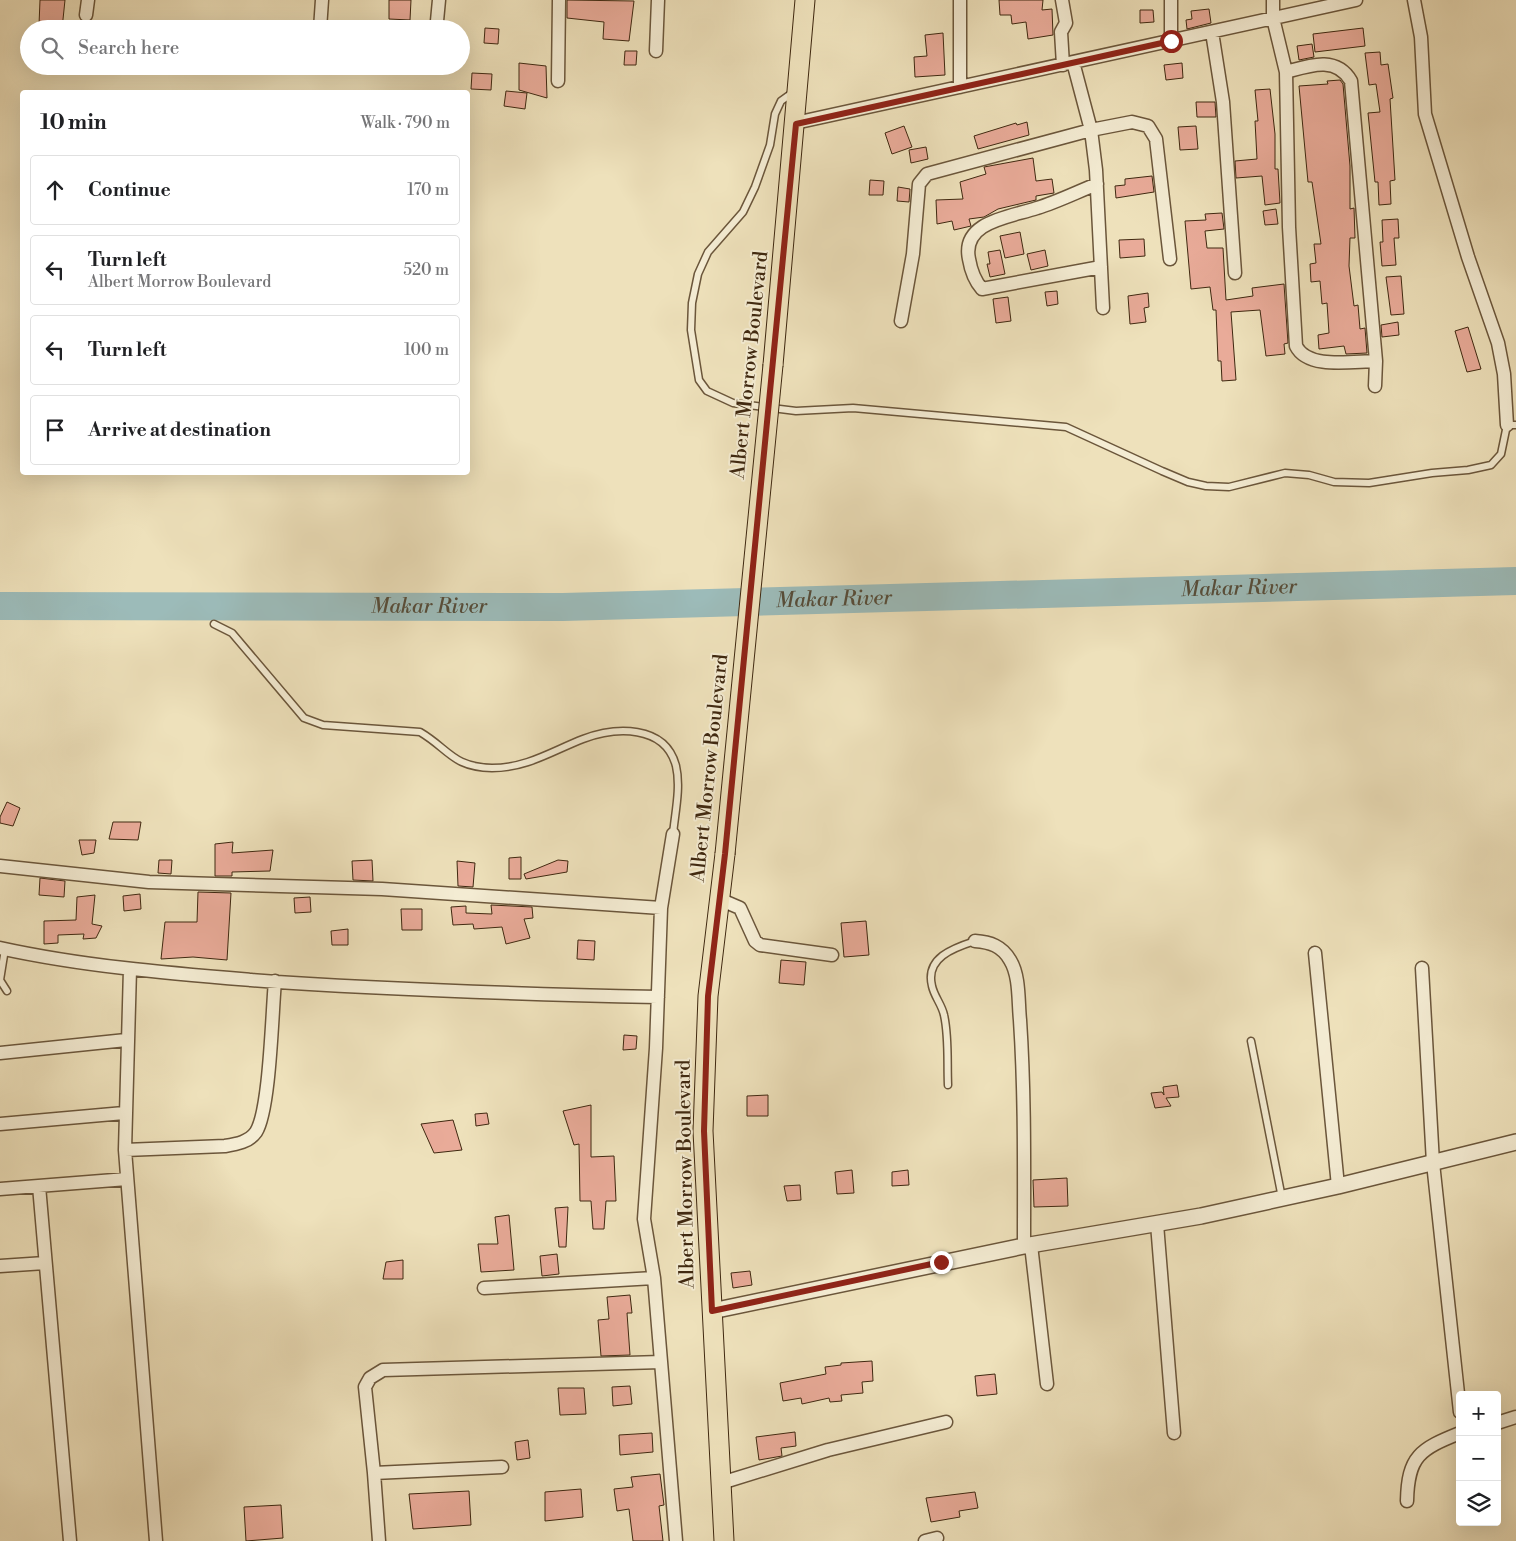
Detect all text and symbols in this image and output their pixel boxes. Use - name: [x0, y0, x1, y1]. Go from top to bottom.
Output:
- search box: [20, 20, 470, 75]
- route start: [1160, 30, 1183, 53]
- icon: search: [38, 34, 66, 62]
- text: Search here: [78, 36, 179, 60]
- text: 10 min: [40, 110, 107, 136]
- text: Walk · 790 m: [361, 113, 450, 133]
- icon: ahead: [41, 176, 69, 204]
- text: Continue: [88, 178, 171, 202]
- text: 170 m: [407, 180, 449, 200]
- text: Turn left: [88, 248, 167, 272]
- street label: Albert Morrow Boulevard: [725, 249, 774, 481]
- icon: left: [41, 256, 69, 284]
- text: 520 m: [403, 260, 449, 280]
- text: Albert Morrow Boulevard: [88, 272, 271, 292]
- icon: left: [41, 336, 69, 364]
- text: Turn left: [88, 338, 167, 362]
- text: 100 m: [404, 340, 449, 360]
- icon: arrive: [41, 416, 69, 444]
- text: Arrive at destination: [88, 418, 271, 442]
- water label: Makar River: [1180, 574, 1298, 603]
- water label: Makar River: [775, 585, 894, 614]
- water label: Makar River: [371, 594, 488, 620]
- street label: Albert Morrow Boulevard: [685, 652, 734, 884]
- street label: Albert Morrow Boulevard: [671, 1059, 701, 1290]
- route end: [930, 1251, 953, 1274]
- map controls: [1456, 1391, 1501, 1526]
- button: +: [1456, 1391, 1501, 1436]
- button: −: [1456, 1436, 1501, 1481]
- button: layers: [1456, 1481, 1501, 1526]

